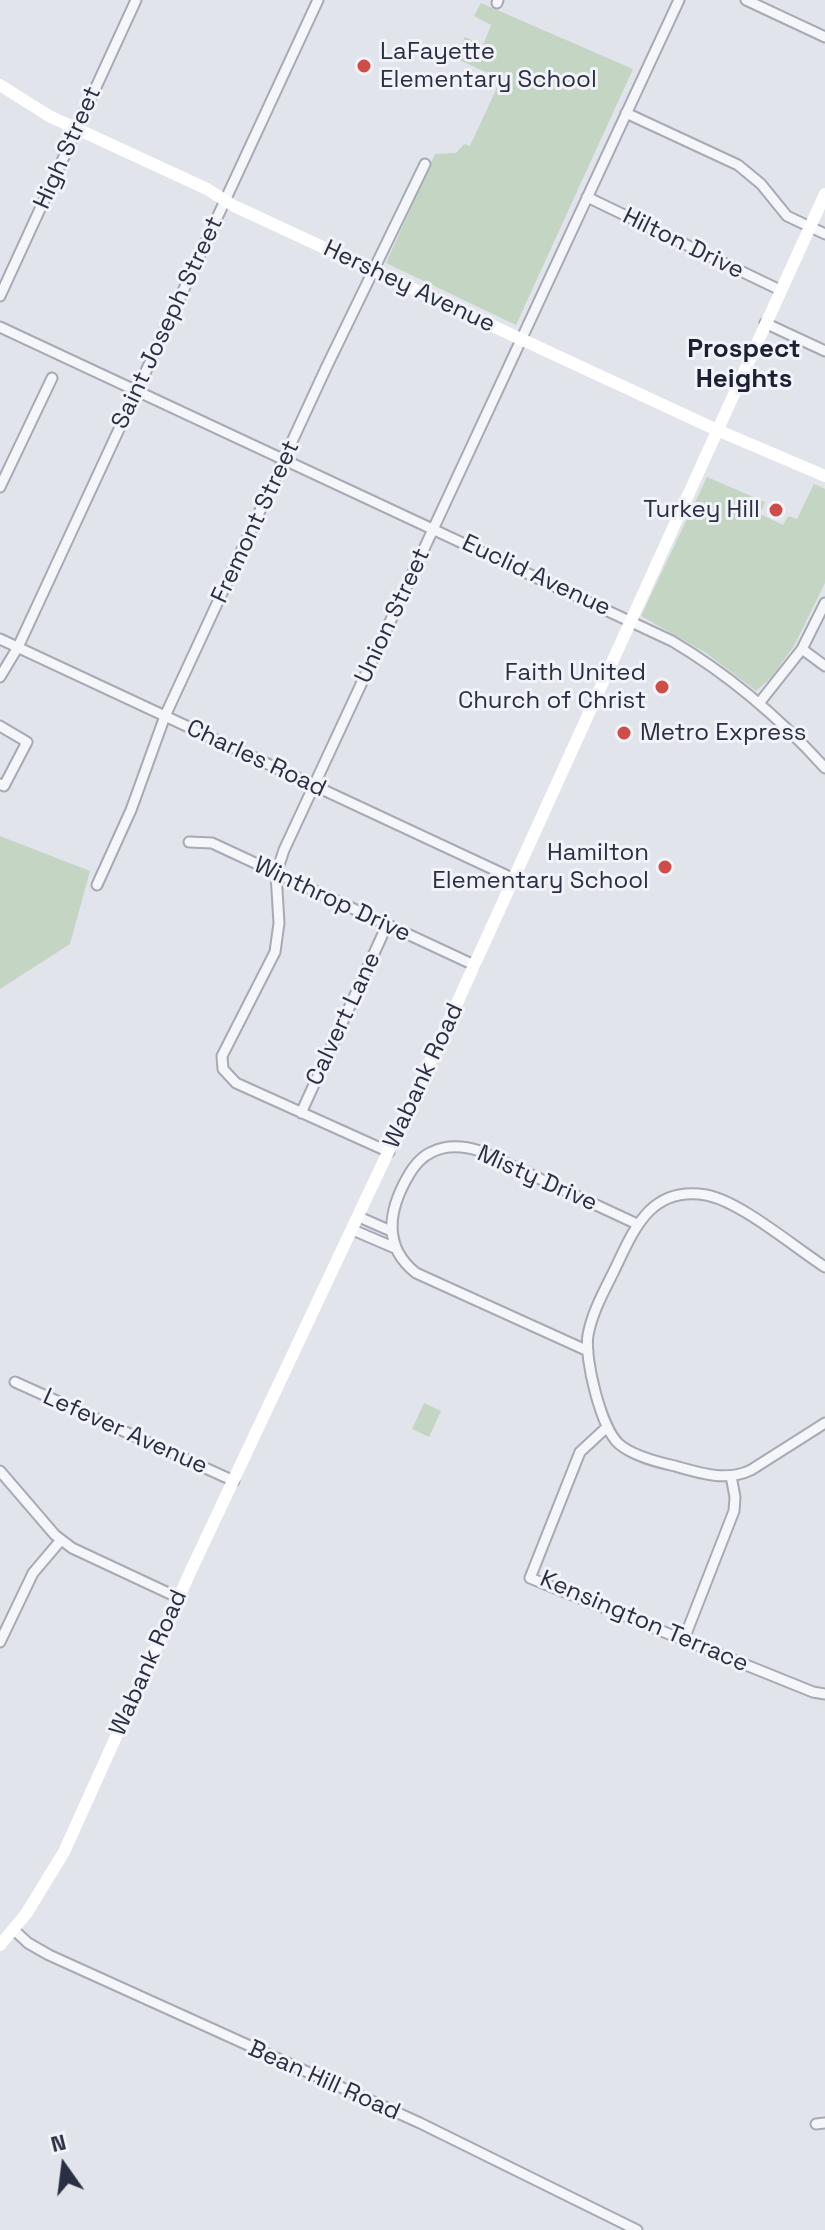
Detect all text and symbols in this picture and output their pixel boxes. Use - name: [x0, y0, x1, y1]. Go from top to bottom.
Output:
- place label: LaFayette Elementary School: [380, 38, 597, 94]
- marker: LaFayette Elementary School: [355, 57, 373, 75]
- street label: High Street: [28, 82, 108, 214]
- street label: Hilton Drive: [618, 202, 748, 286]
- street label: Saint Joseph Street: [106, 212, 230, 434]
- street label: Hershey Avenue: [319, 235, 499, 339]
- district label: Prospect Heights: [687, 334, 801, 396]
- street label: Fremont Street: [206, 436, 306, 608]
- place label: Turkey Hill: [643, 496, 760, 524]
- marker: Turkey Hill: [767, 501, 785, 519]
- street label: Euclid Avenue: [457, 529, 615, 623]
- street label: Union Street: [349, 544, 437, 688]
- place label: Faith United Church of Christ: [458, 659, 646, 715]
- marker: Faith United Church of Christ: [653, 678, 671, 696]
- street label: Charles Road: [182, 714, 330, 804]
- place label: Metro Express: [640, 719, 806, 747]
- marker: Metro Express: [615, 724, 633, 742]
- place label: Hamilton Elementary School: [432, 839, 649, 895]
- street label: Winthrop Drive: [249, 851, 415, 949]
- marker: Hamilton Elementary School: [656, 858, 674, 876]
- street label: Calvert Lane: [301, 948, 387, 1090]
- street label: Wabank Road: [378, 999, 470, 1153]
- street label: Misty Drive: [472, 1140, 602, 1218]
- street label: Lefever Avenue: [38, 1383, 212, 1481]
- street label: Kensington Terrace: [535, 1565, 753, 1679]
- street label: Wabank Road: [104, 1586, 194, 1740]
- street label: Bean Hill Road: [244, 2035, 404, 2127]
- north arrow: [24, 2126, 104, 2206]
- text: N: [48, 2127, 69, 2158]

